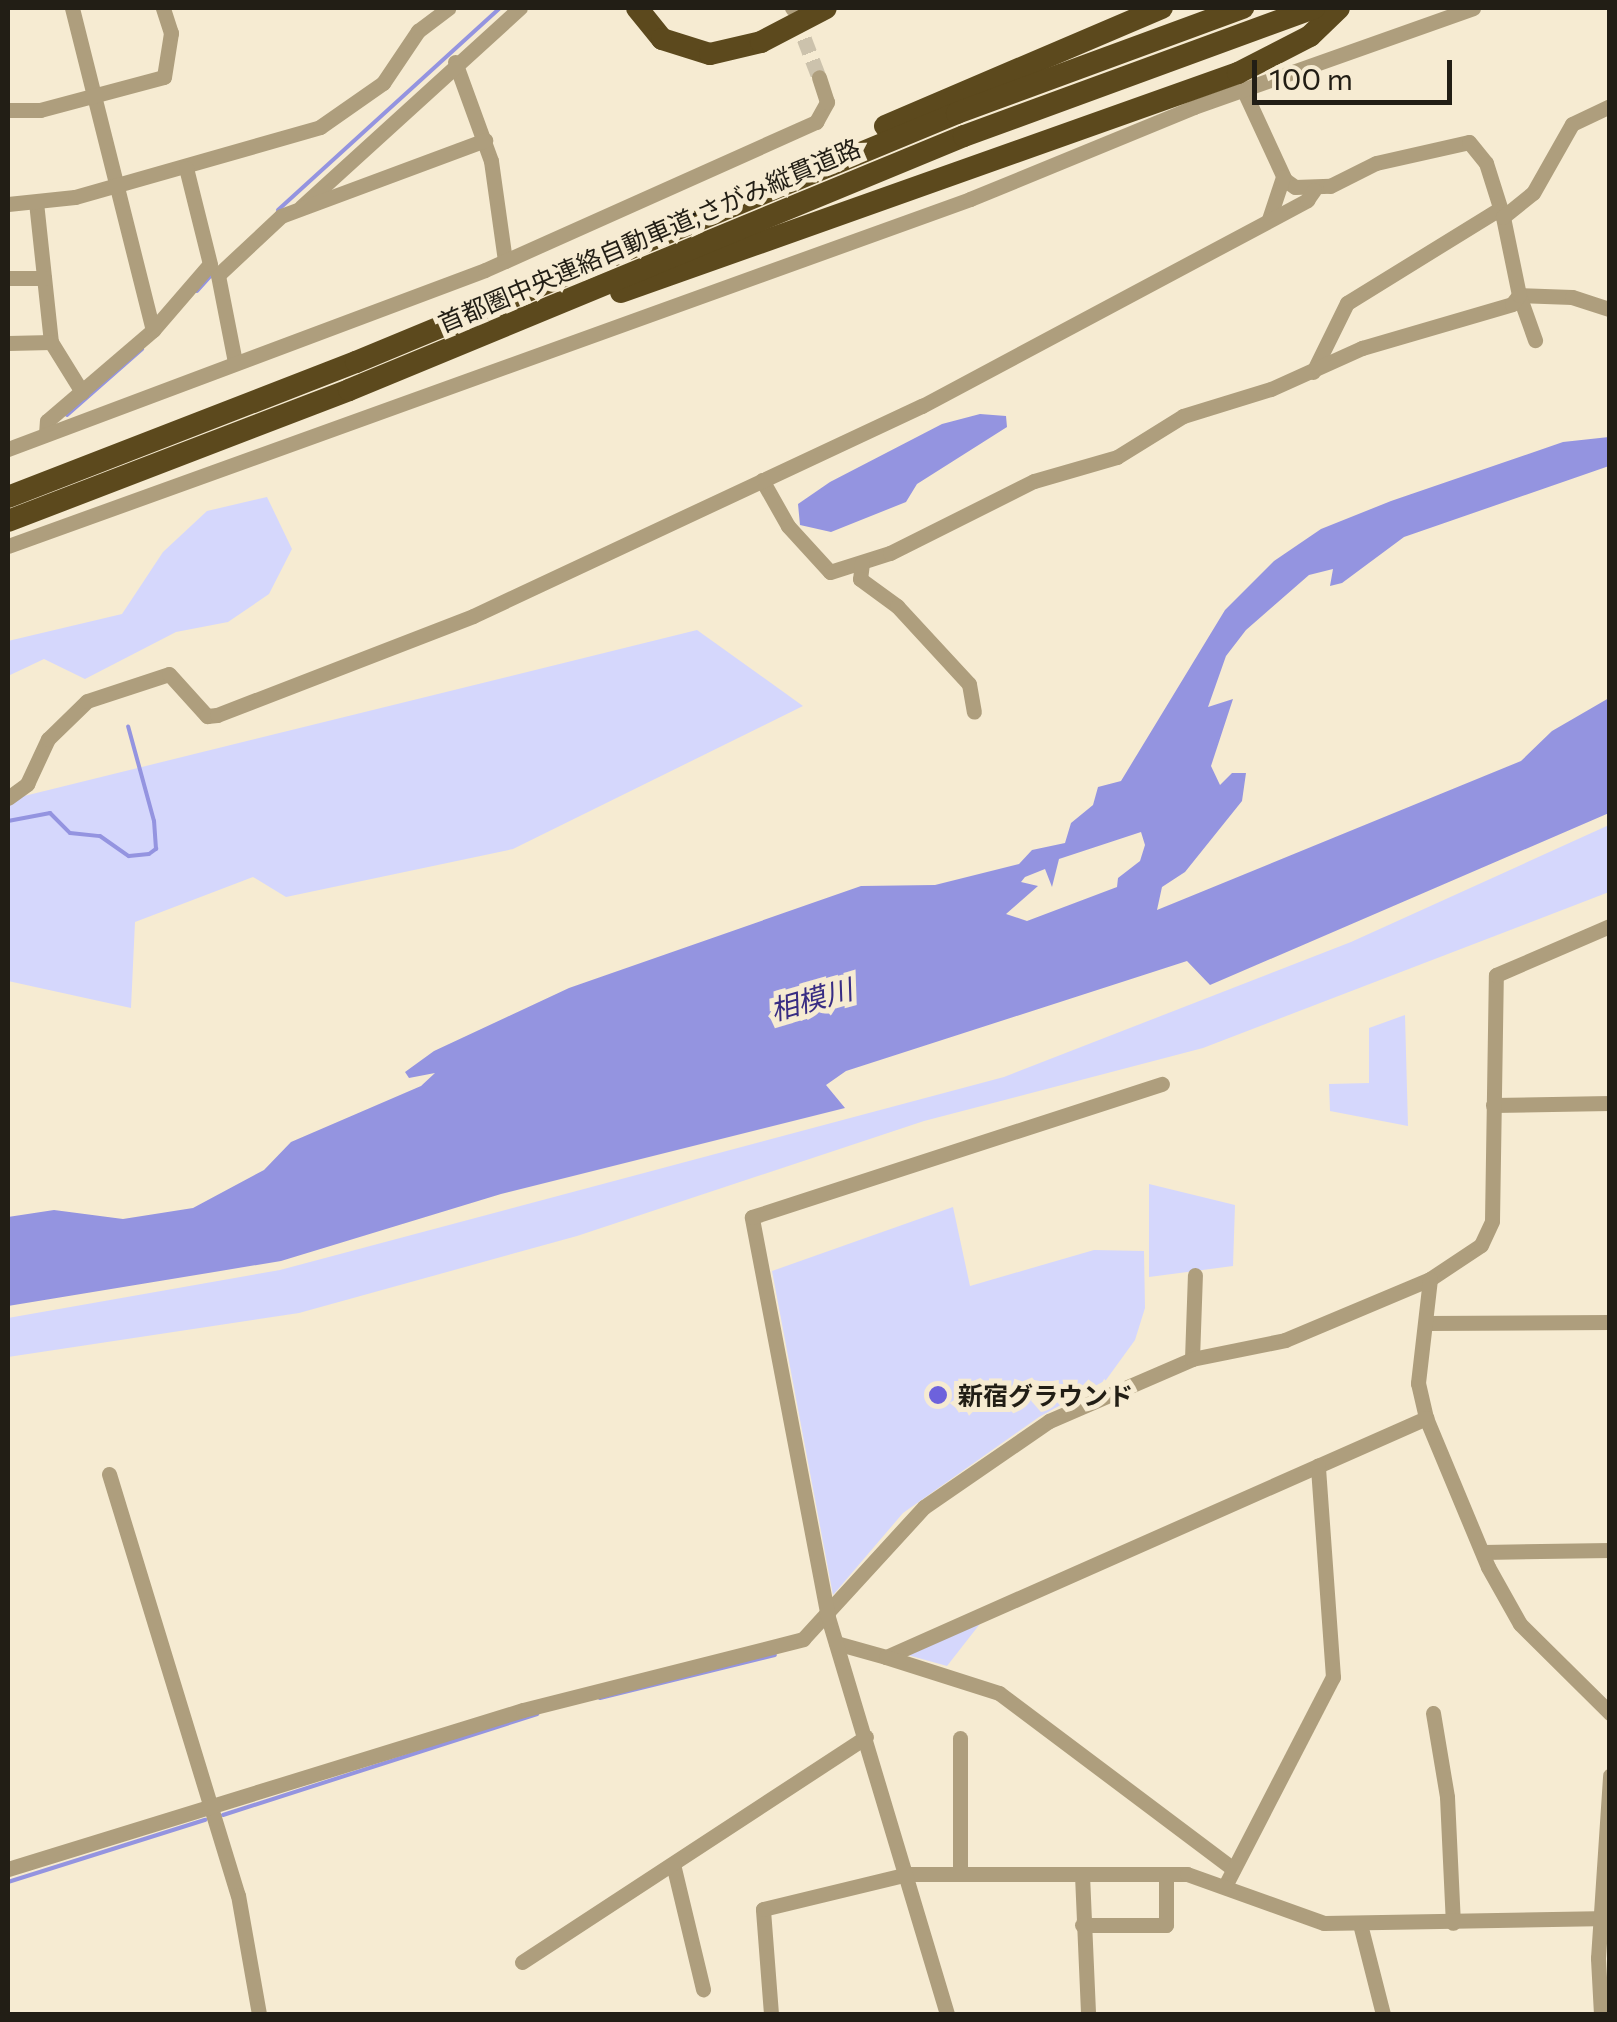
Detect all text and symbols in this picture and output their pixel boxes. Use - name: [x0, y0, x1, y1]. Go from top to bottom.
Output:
- scale bar: [1257, 40, 1457, 102]
- text: 100 m: [1269, 59, 1353, 96]
- street label: 首都圏中央連絡自動車道;さがみ縦貫道路: [433, 132, 865, 338]
- water label: 相模川: [766, 971, 856, 1027]
- place label: 新宿グラウンド: [958, 1380, 1133, 1410]
- marker: 新宿グラウンド: [927, 1384, 949, 1406]

